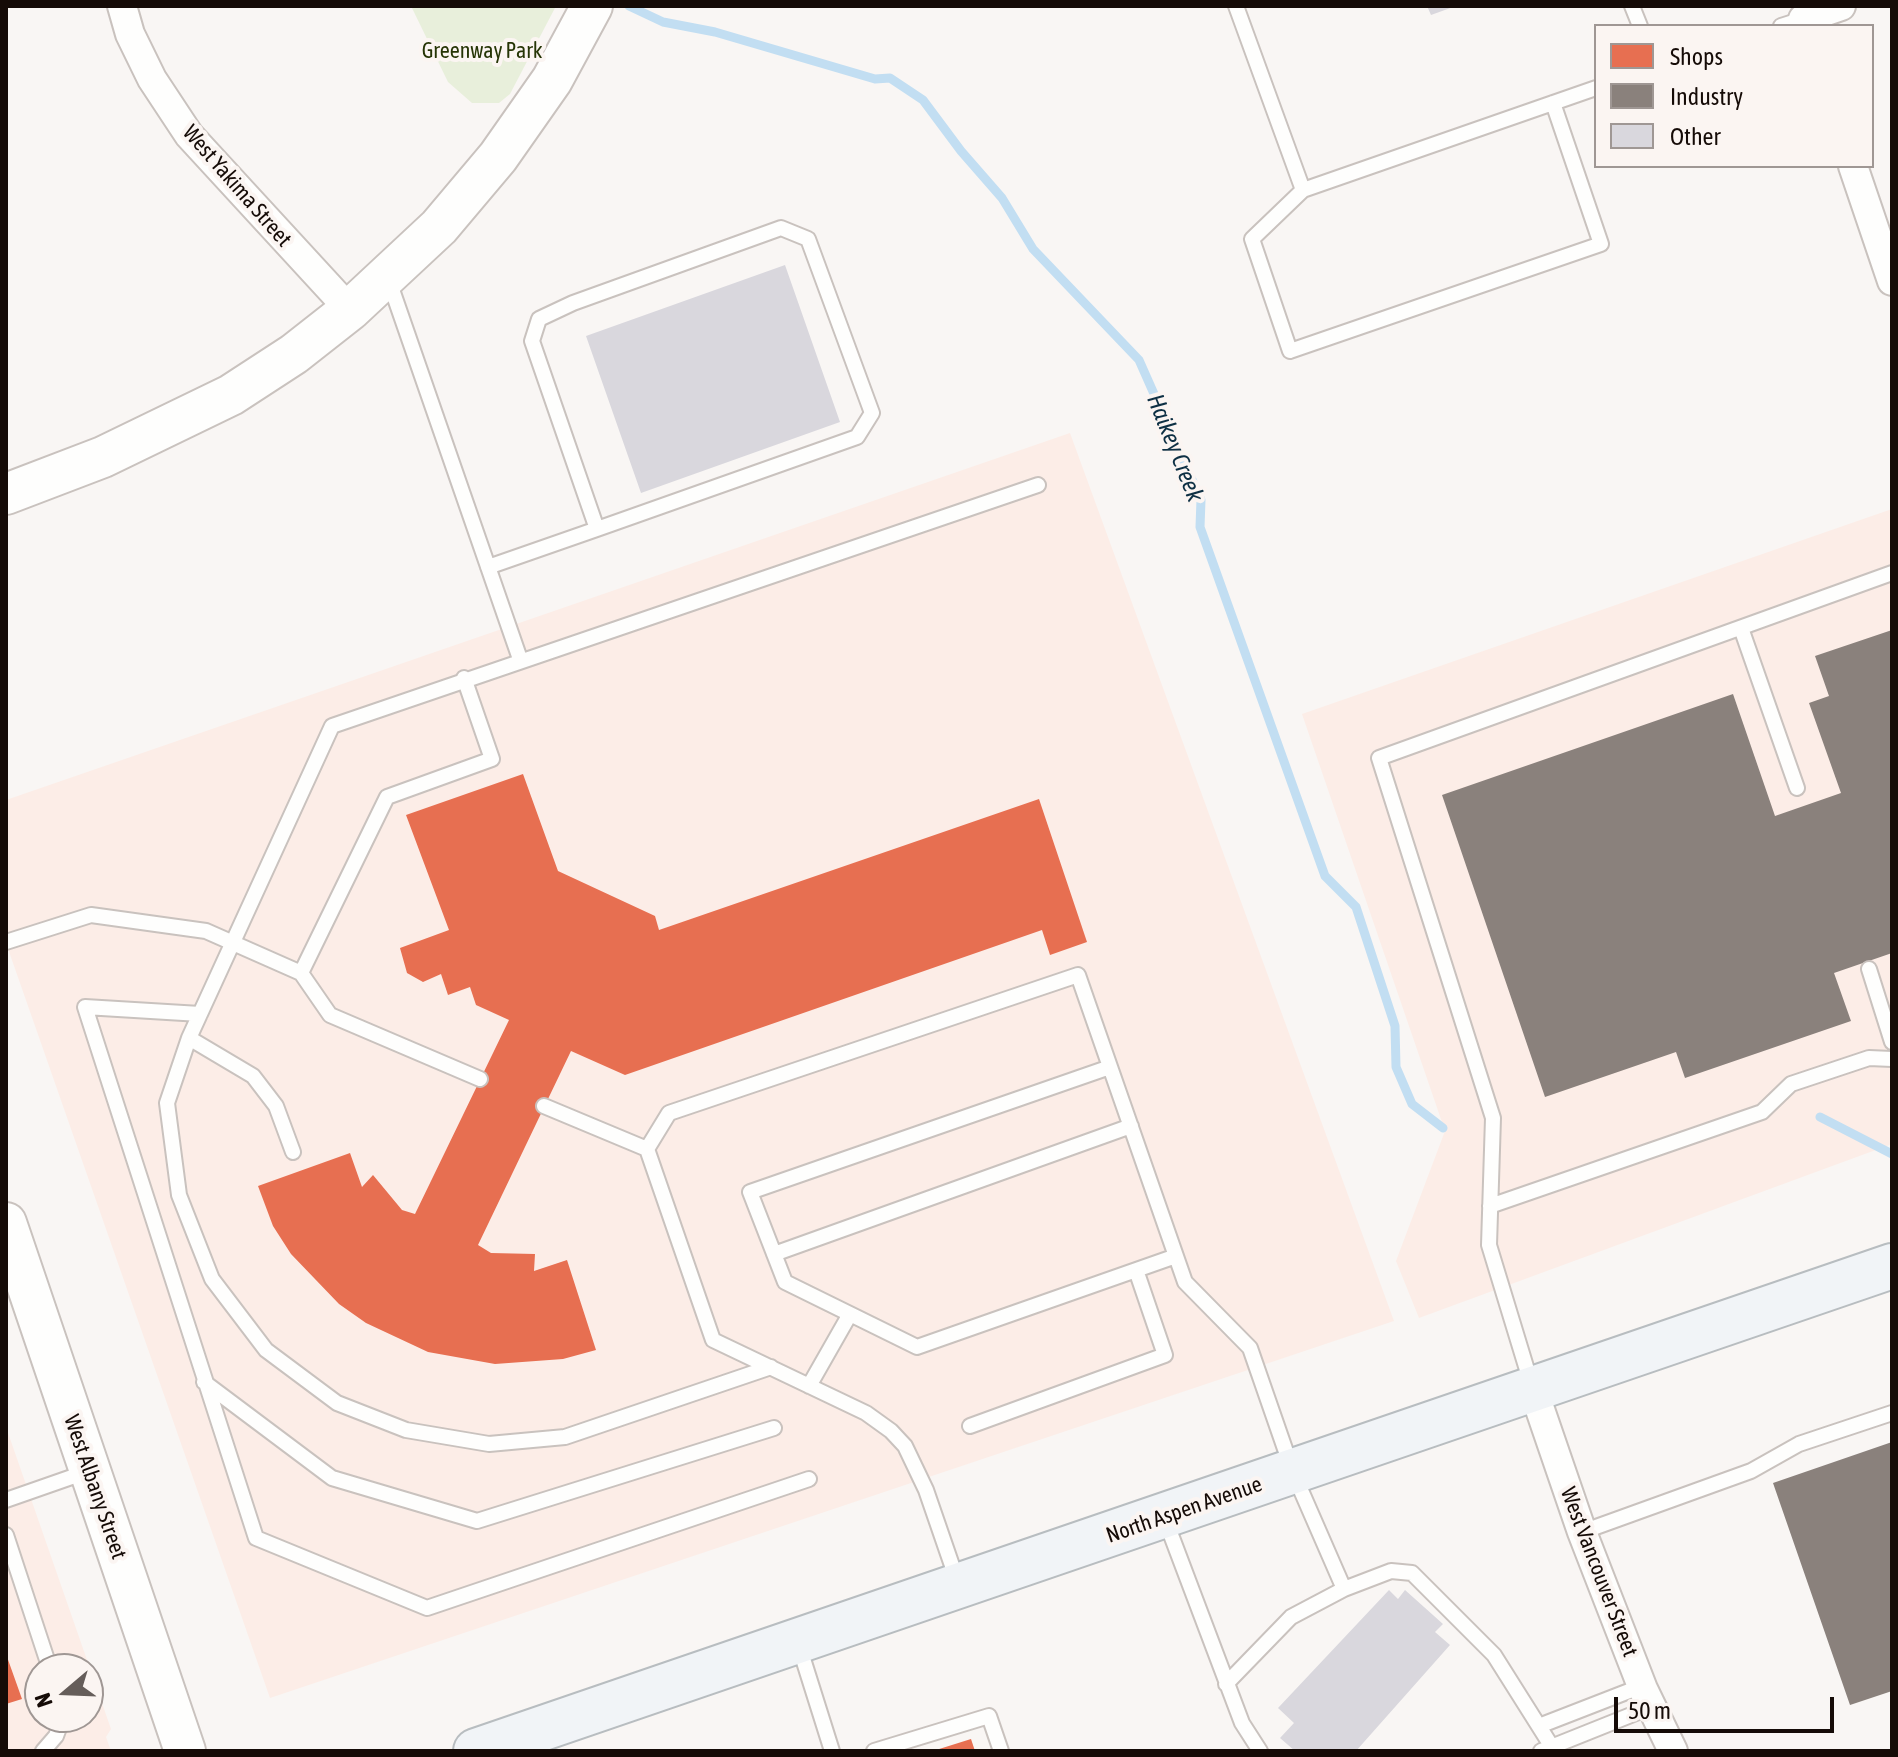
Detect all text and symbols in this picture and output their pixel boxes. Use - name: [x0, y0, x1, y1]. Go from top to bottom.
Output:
- legend: [1594, 24, 1874, 168]
- park label: Greenway Park: [422, 38, 542, 64]
- text: Shops: [1670, 43, 1723, 70]
- text: Industry: [1670, 83, 1743, 110]
- street label: West Yakima Street: [177, 120, 297, 252]
- text: Other: [1670, 123, 1721, 150]
- water label: Haikey Creek: [1140, 390, 1210, 506]
- street label: West Albany Street: [58, 1411, 132, 1563]
- street label: North Aspen Avenue: [1103, 1471, 1265, 1549]
- street label: West Vancouver Street: [1555, 1484, 1643, 1660]
- north arrow: [24, 1653, 104, 1733]
- scale bar: [1618, 1681, 1838, 1731]
- text: N: [29, 1690, 58, 1711]
- text: 50 m: [1628, 1697, 1671, 1724]

